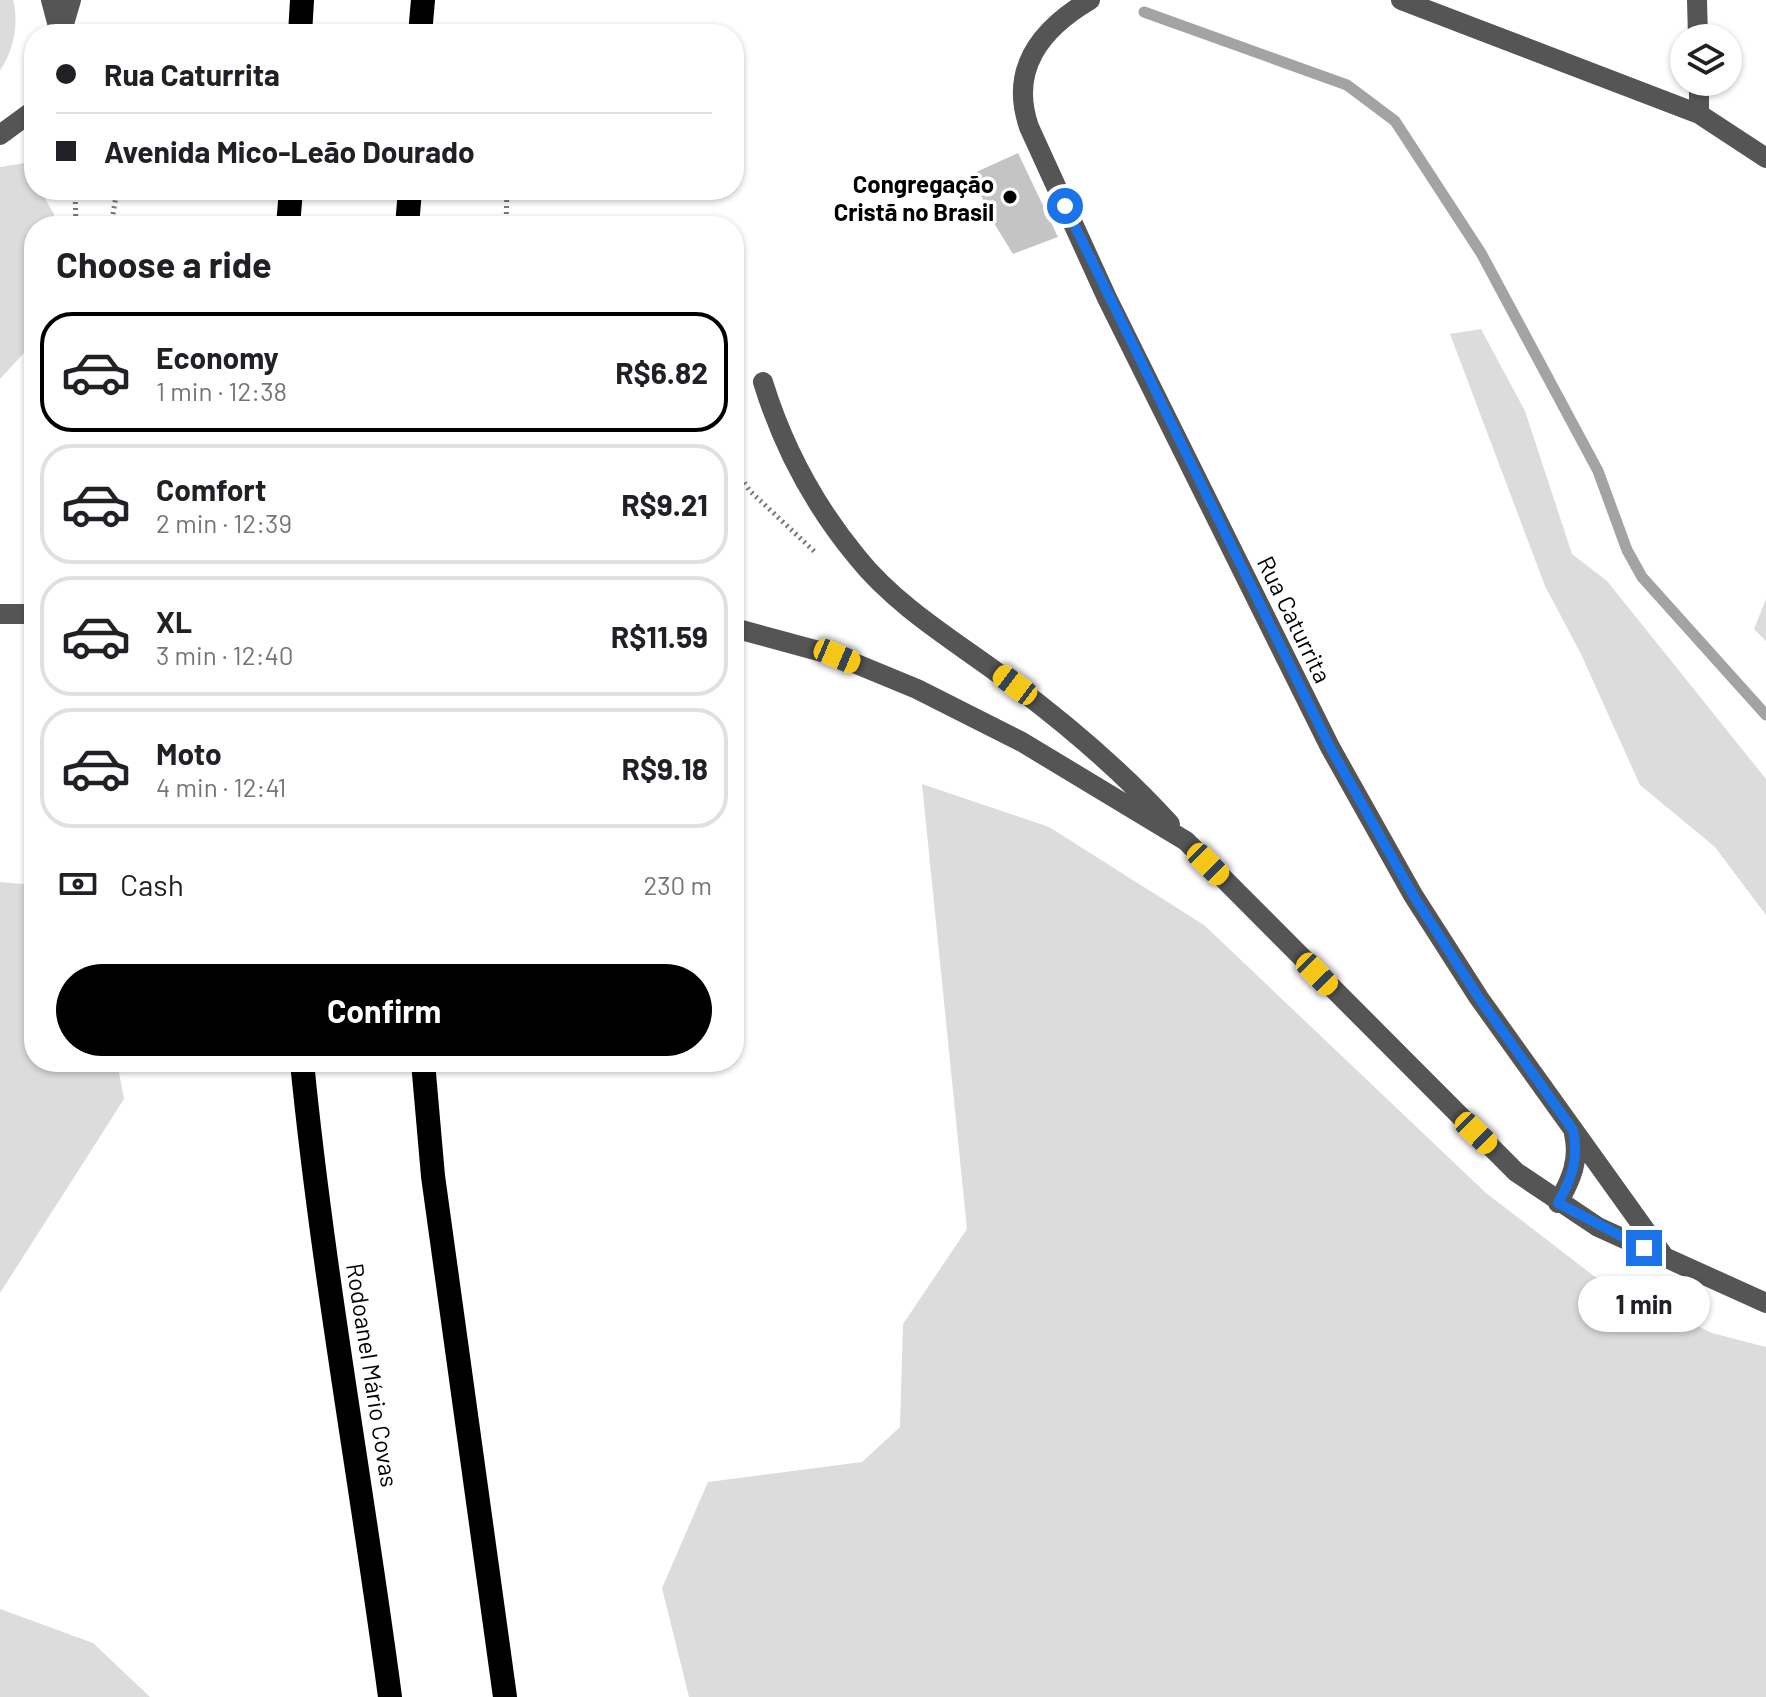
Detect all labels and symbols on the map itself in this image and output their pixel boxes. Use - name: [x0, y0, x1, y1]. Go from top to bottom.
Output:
- place label: Congregação Cristã no Brasil: [834, 169, 994, 226]
- marker: Congregação Cristã no Brasil: [1001, 188, 1019, 206]
- route start: [1047, 188, 1083, 224]
- street label: Rua Caturrita: [1252, 551, 1338, 687]
- car: [810, 636, 864, 676]
- car: [989, 661, 1041, 709]
- car: [1183, 839, 1233, 889]
- car: [1292, 948, 1342, 1000]
- car: [1450, 1108, 1502, 1158]
- route end: [1626, 1230, 1662, 1266]
- street label: Rodoanel Mário Covas: [341, 1261, 405, 1489]
- callout: 1 min: [1578, 1276, 1710, 1332]

